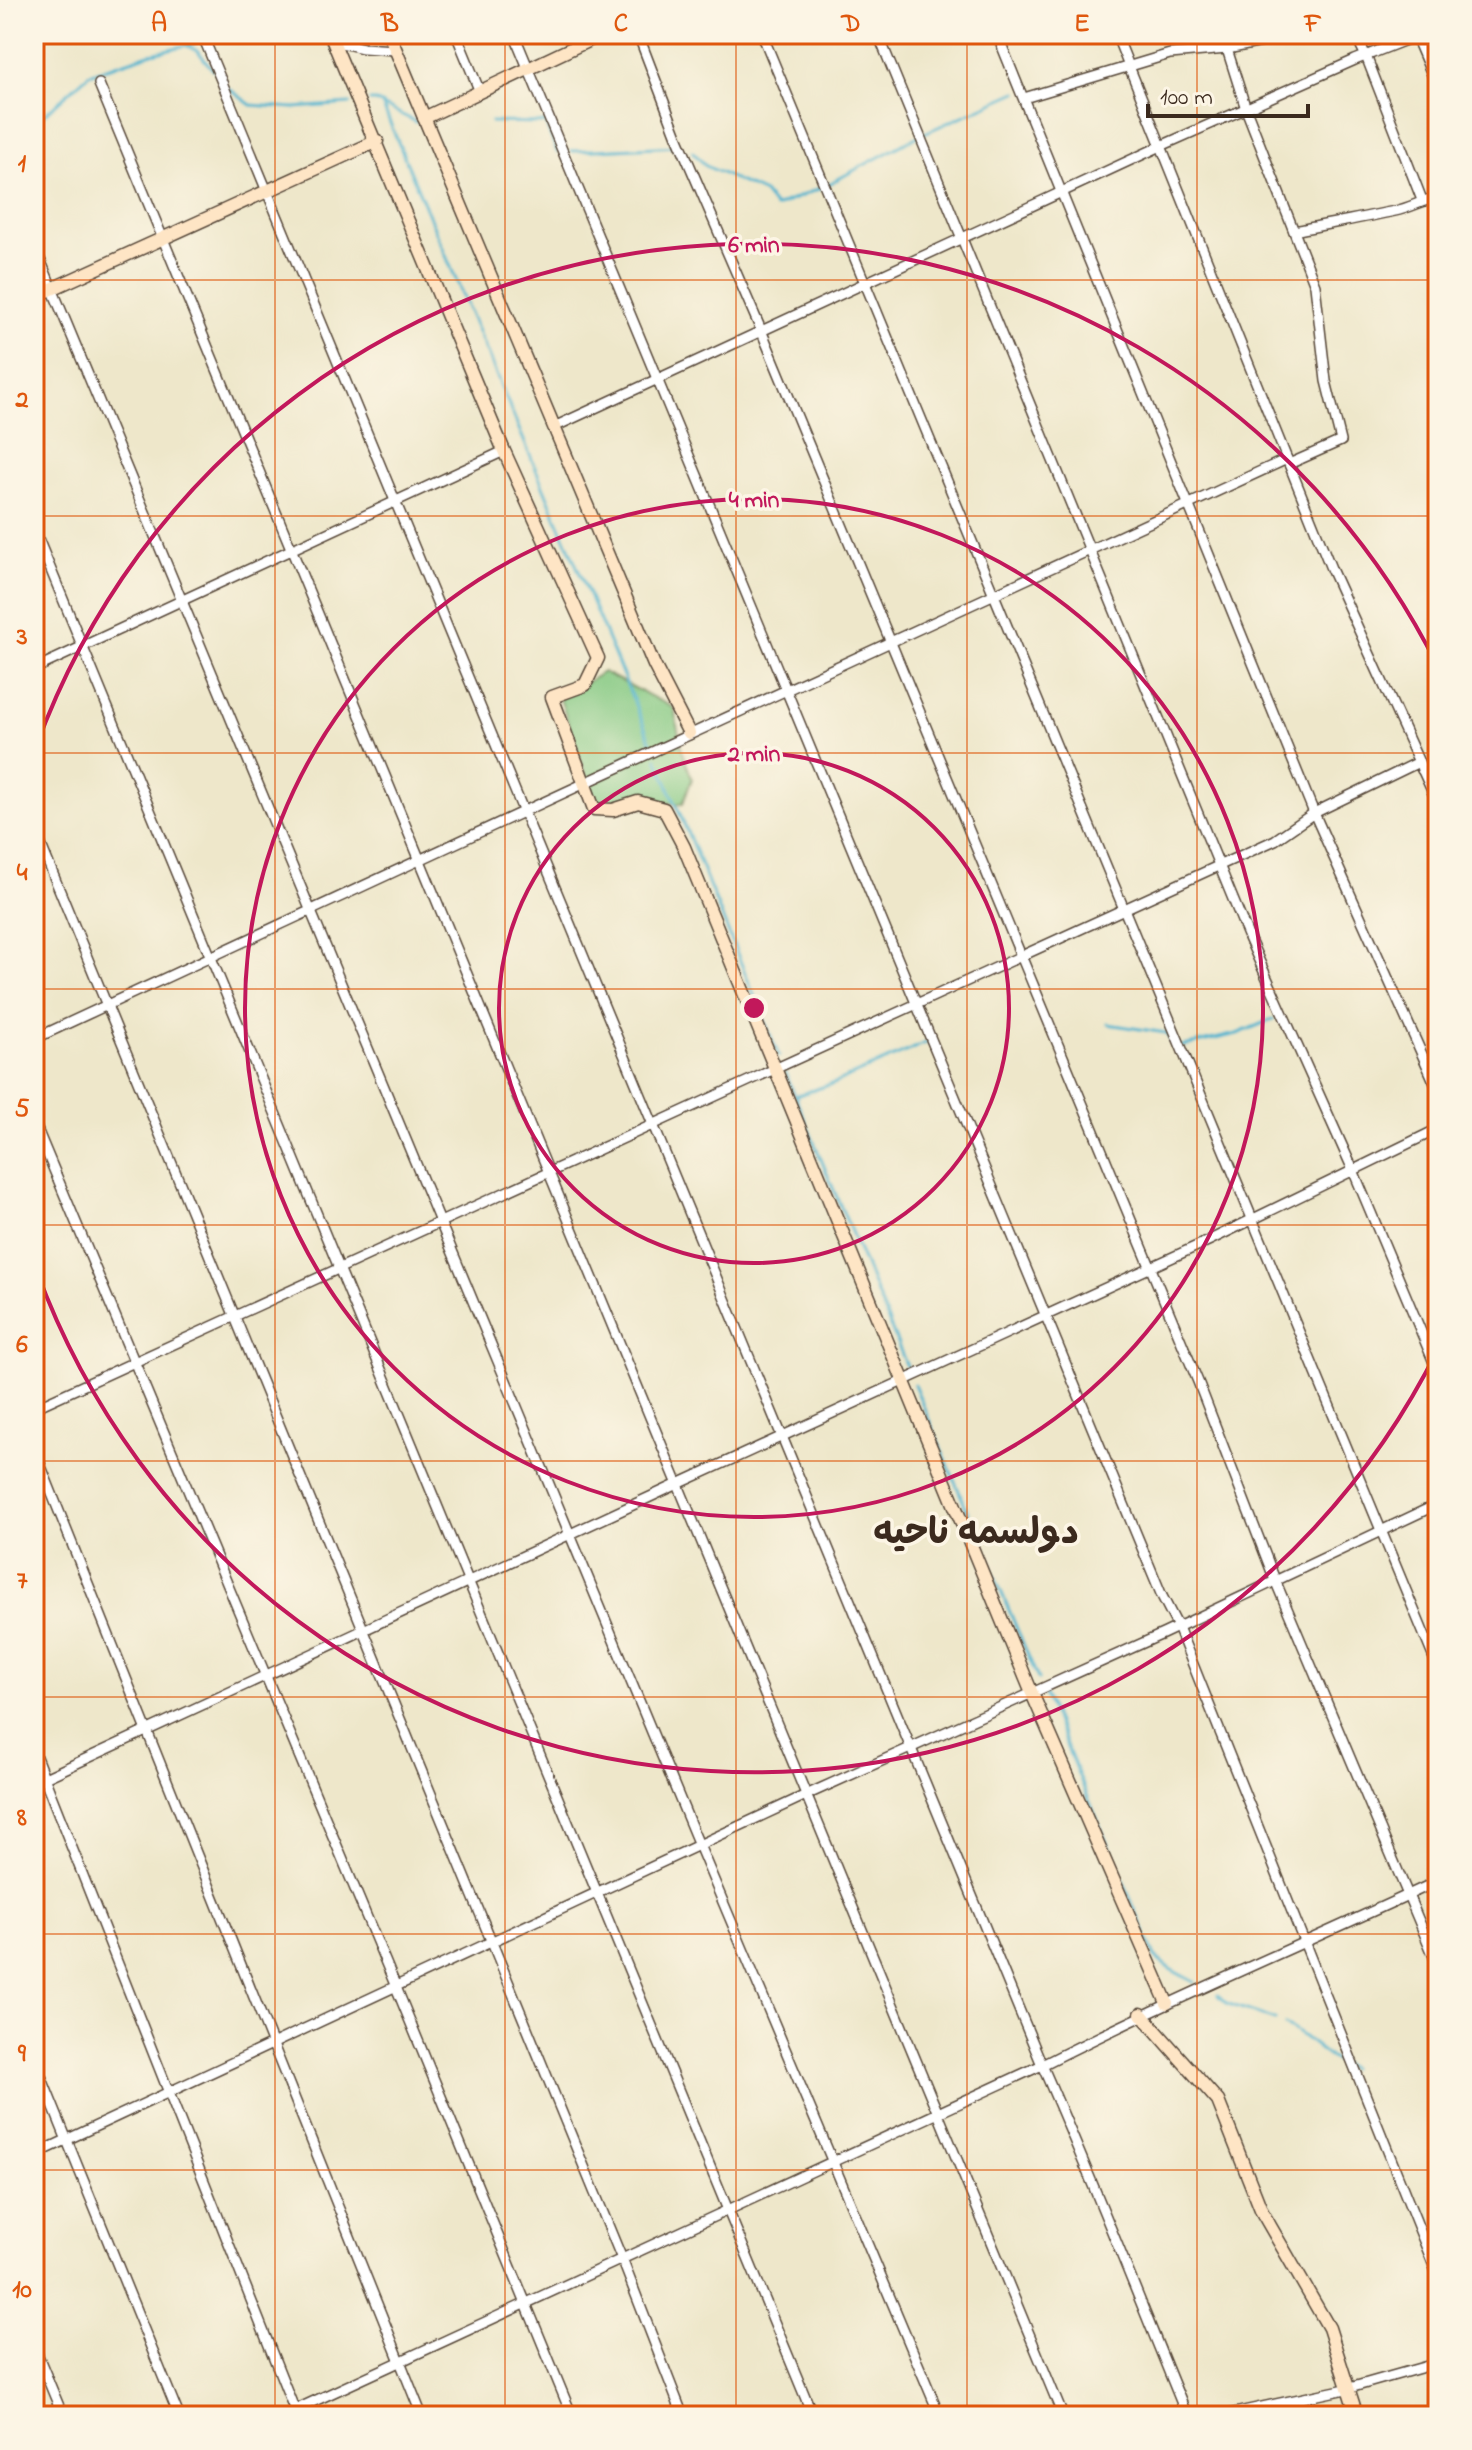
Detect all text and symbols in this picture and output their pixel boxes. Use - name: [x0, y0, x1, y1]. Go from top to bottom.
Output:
- text: A: [151, 6, 167, 44]
- text: B: [380, 6, 399, 44]
- text: C: [614, 6, 628, 44]
- text: D: [840, 6, 861, 44]
- text: E: [1074, 6, 1090, 44]
- text: F: [1303, 6, 1322, 44]
- scale bar: [1148, 68, 1308, 118]
- text: 100 m: [1160, 81, 1213, 116]
- text: 1: [18, 146, 27, 184]
- text: 6 min: [728, 229, 780, 264]
- text: 2: [15, 382, 29, 420]
- text: 4 min: [729, 484, 779, 519]
- text: 3: [16, 619, 28, 657]
- text: 2 min: [727, 738, 781, 773]
- text: 4: [17, 855, 28, 893]
- centre of rings: [740, 994, 768, 1022]
- text: 5: [15, 1091, 30, 1129]
- text: 6: [16, 1327, 28, 1365]
- district label: دولسمه ناحیه: [873, 1508, 1079, 1561]
- text: 7: [17, 1563, 28, 1601]
- text: 8: [16, 1800, 27, 1838]
- text: 9: [17, 2036, 27, 2074]
- text: 10: [12, 2272, 32, 2310]

